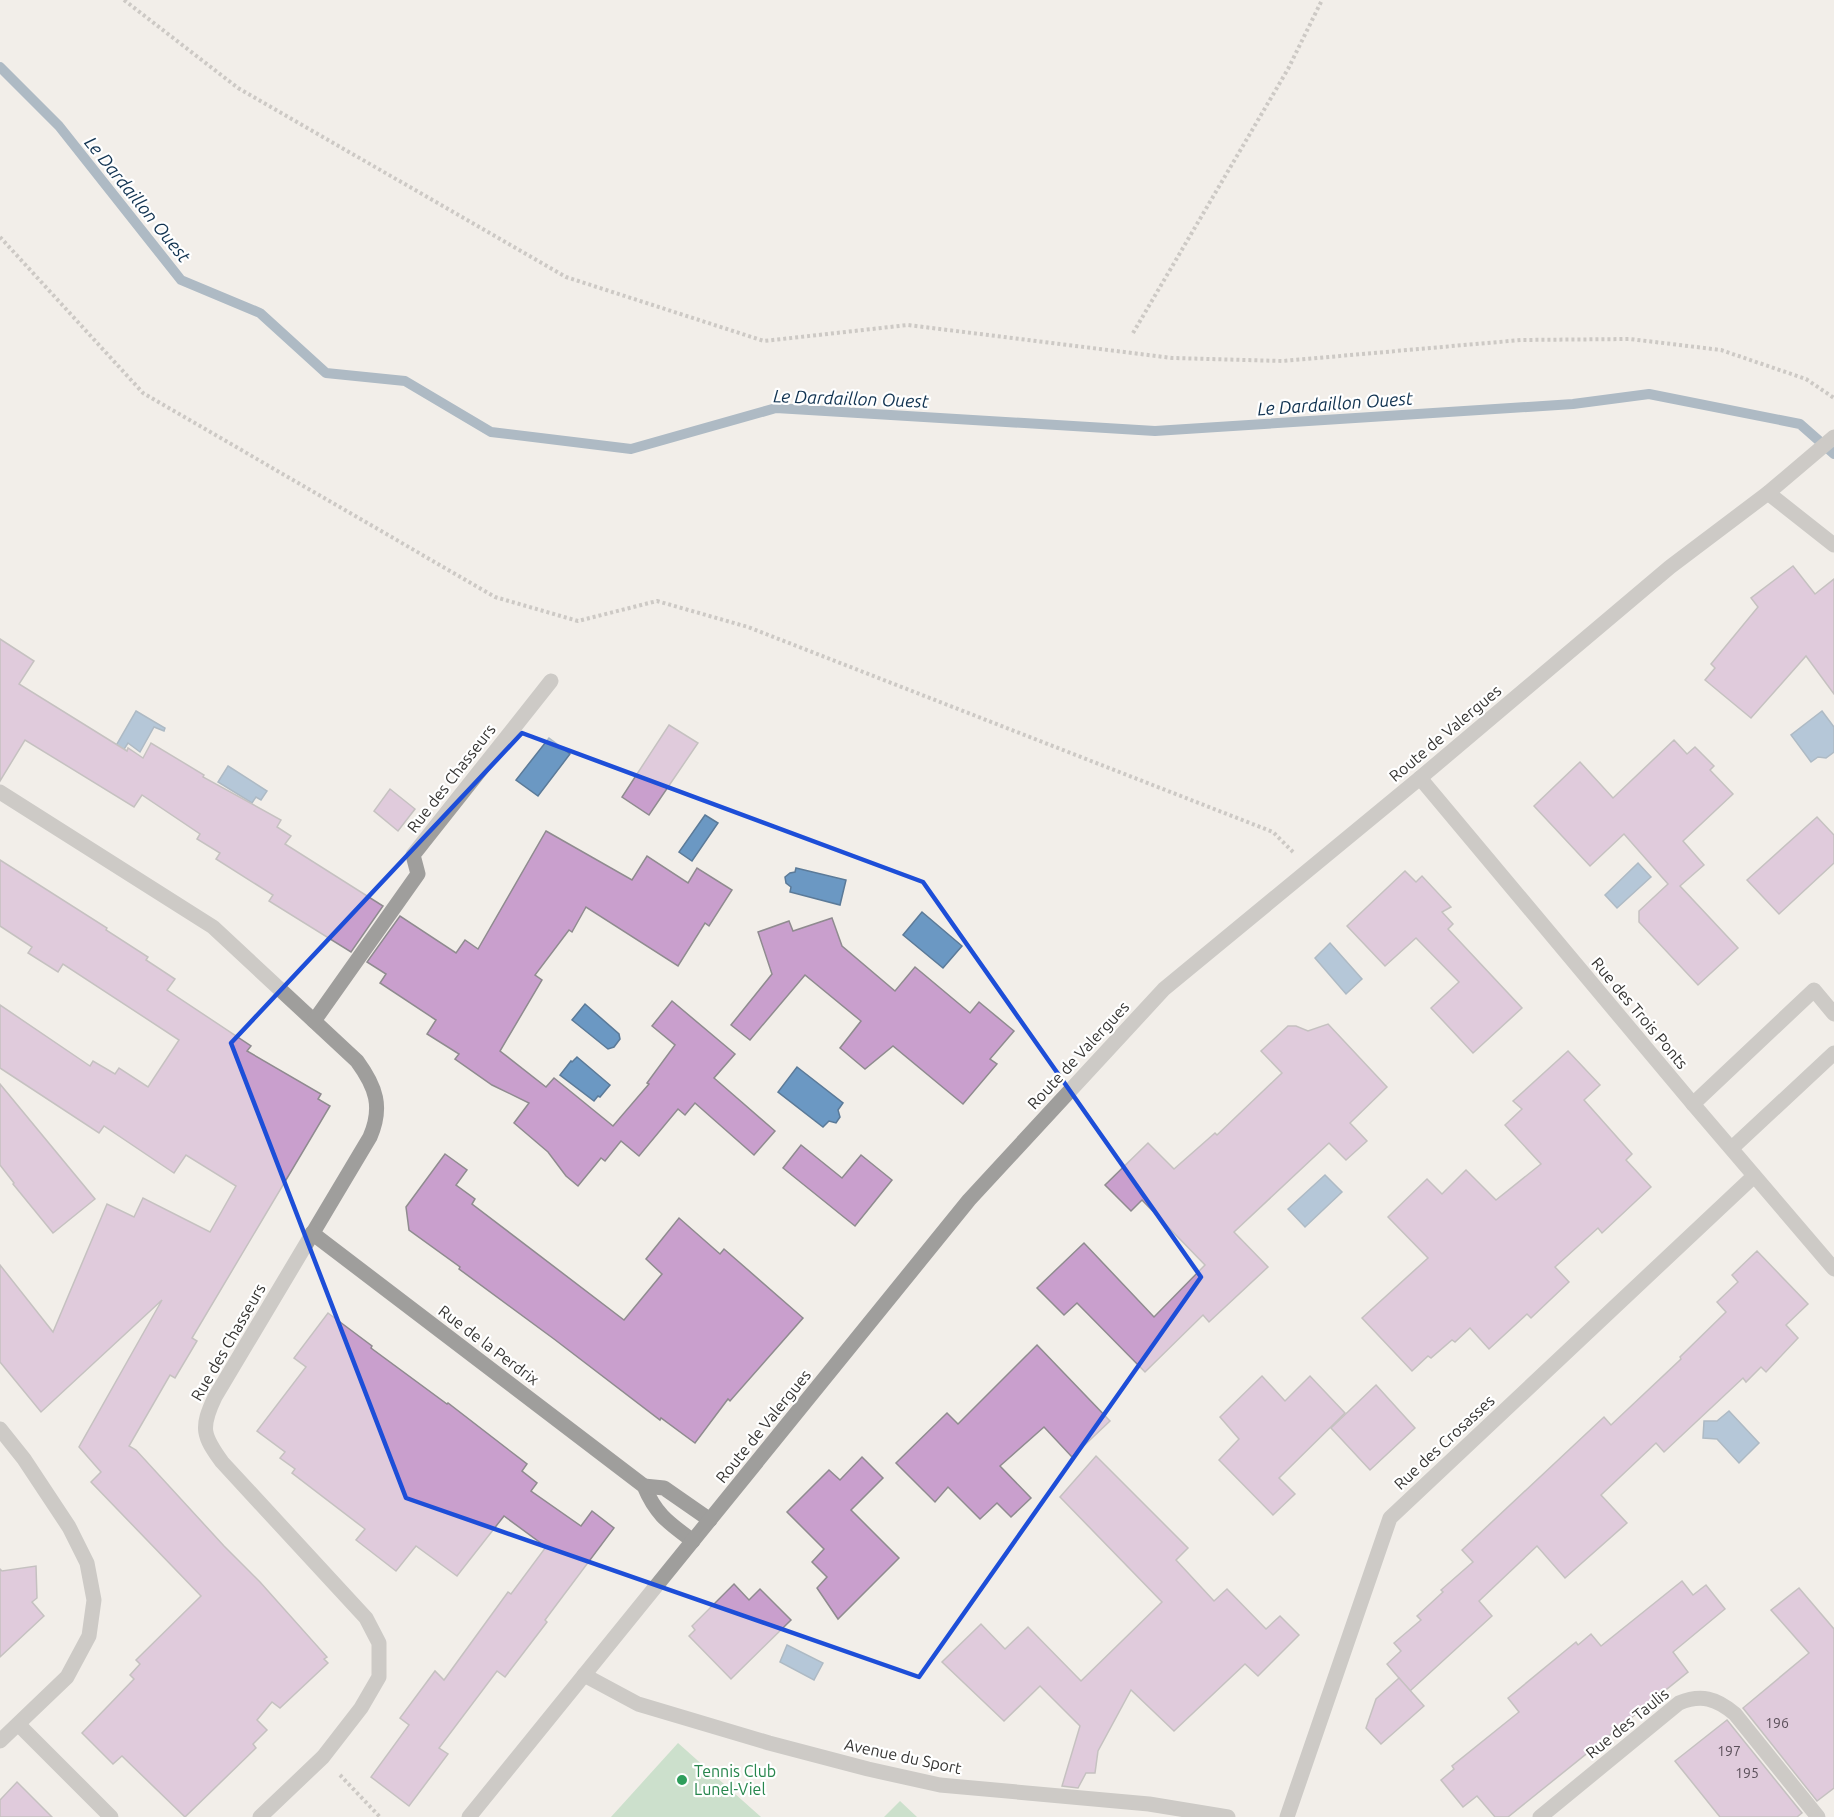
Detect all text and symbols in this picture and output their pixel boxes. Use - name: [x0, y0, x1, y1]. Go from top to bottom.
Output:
- water label: Le Dardaillon Ouest: [81, 132, 195, 267]
- water label: Le Dardaillon Ouest: [773, 385, 930, 411]
- water label: Le Dardaillon Ouest: [1257, 388, 1414, 418]
- street label: Route de Valergues: [1385, 681, 1505, 785]
- street label: Rue des Chasseurs: [403, 720, 499, 836]
- street label: Rue des Trois Ponts: [1588, 954, 1692, 1072]
- street label: Route de Valergues: [1024, 998, 1132, 1112]
- street label: Rue des Chasseurs: [187, 1280, 269, 1404]
- street label: Rue de la Perdrix: [435, 1301, 543, 1389]
- street label: Route de Valergues: [712, 1366, 814, 1486]
- street label: Rue des Crosasses: [1390, 1391, 1498, 1493]
- street label: Rue des Taulis: [1582, 1684, 1672, 1762]
- house number: 196: [1765, 1715, 1789, 1731]
- street label: Avenue du Sport: [843, 1735, 964, 1777]
- house number: 197: [1717, 1743, 1741, 1759]
- place label: Tennis Club Lunel-Viel: [694, 1762, 776, 1798]
- house number: 195: [1735, 1765, 1759, 1781]
- marker: Tennis Club Lunel-Viel: [675, 1773, 689, 1787]

